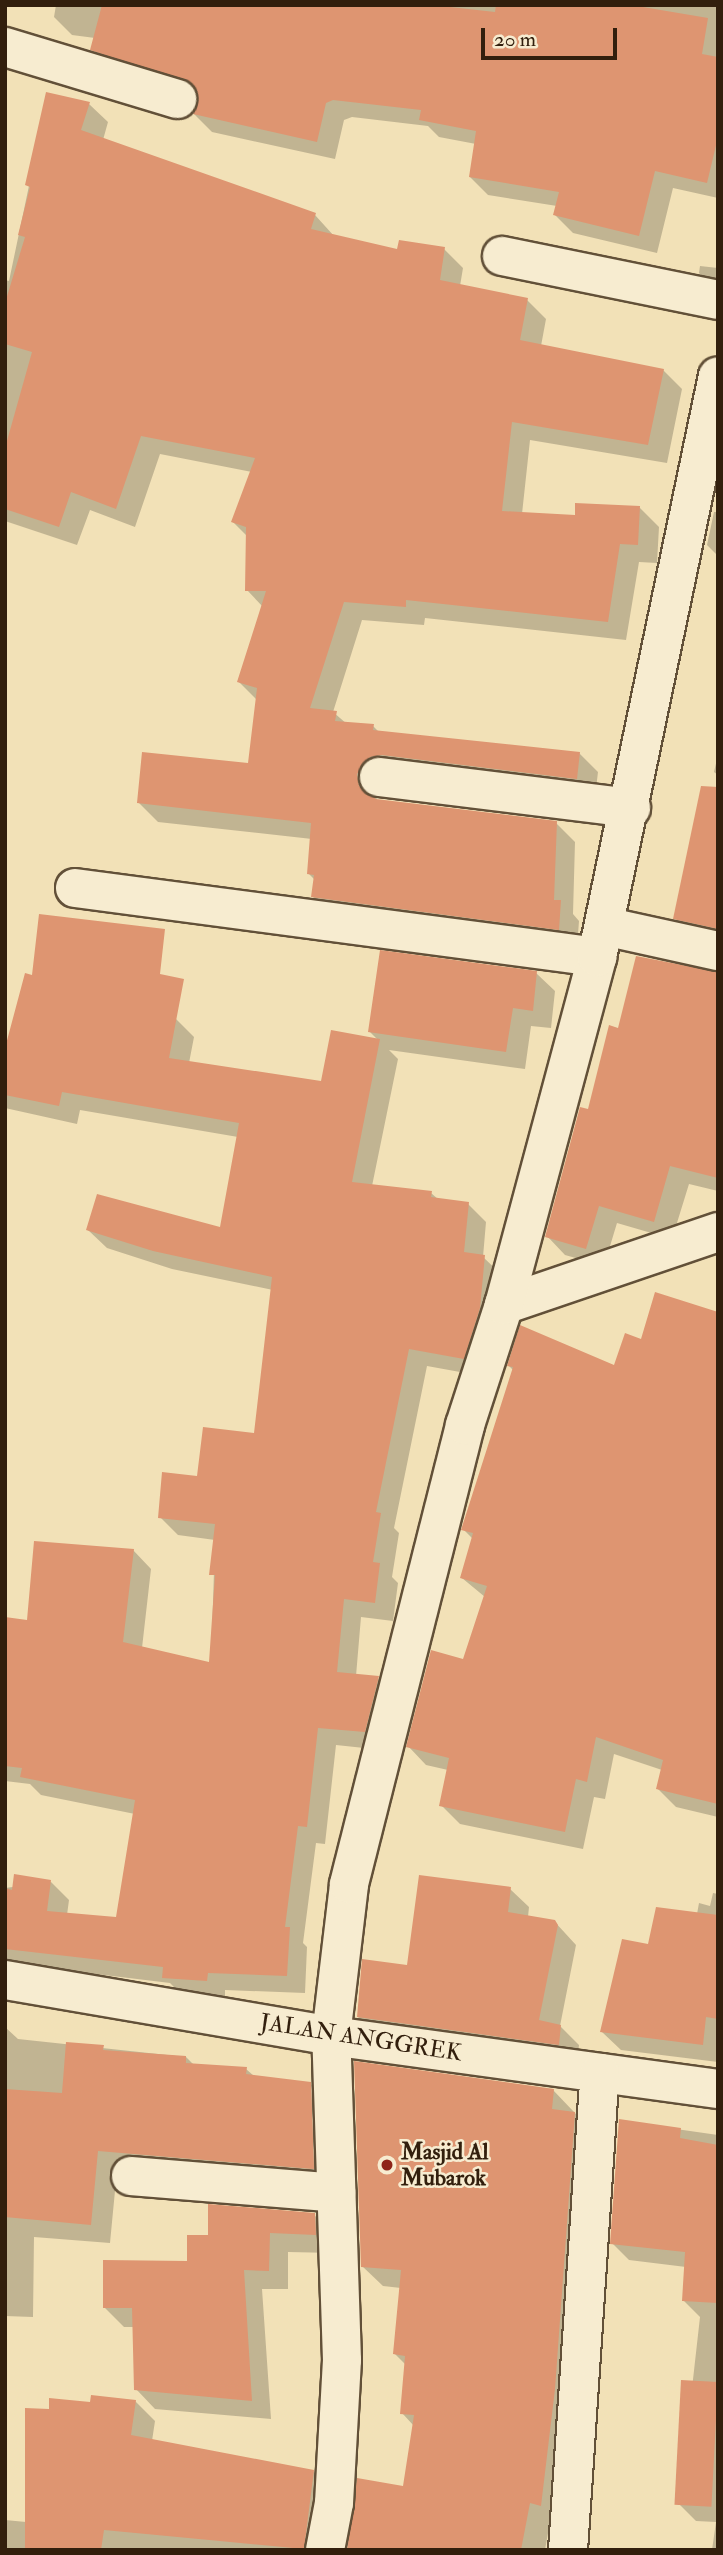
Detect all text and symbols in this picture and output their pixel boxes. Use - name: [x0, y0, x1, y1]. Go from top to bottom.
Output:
- scale bar: [485, 14, 622, 58]
- text: 20 m: [494, 26, 536, 53]
- street label: JALAN ANGGREK: [258, 2008, 464, 2068]
- place label: Masjid Al Mubarok: [401, 2138, 488, 2192]
- marker: Masjid Al Mubarok: [379, 2157, 395, 2173]

